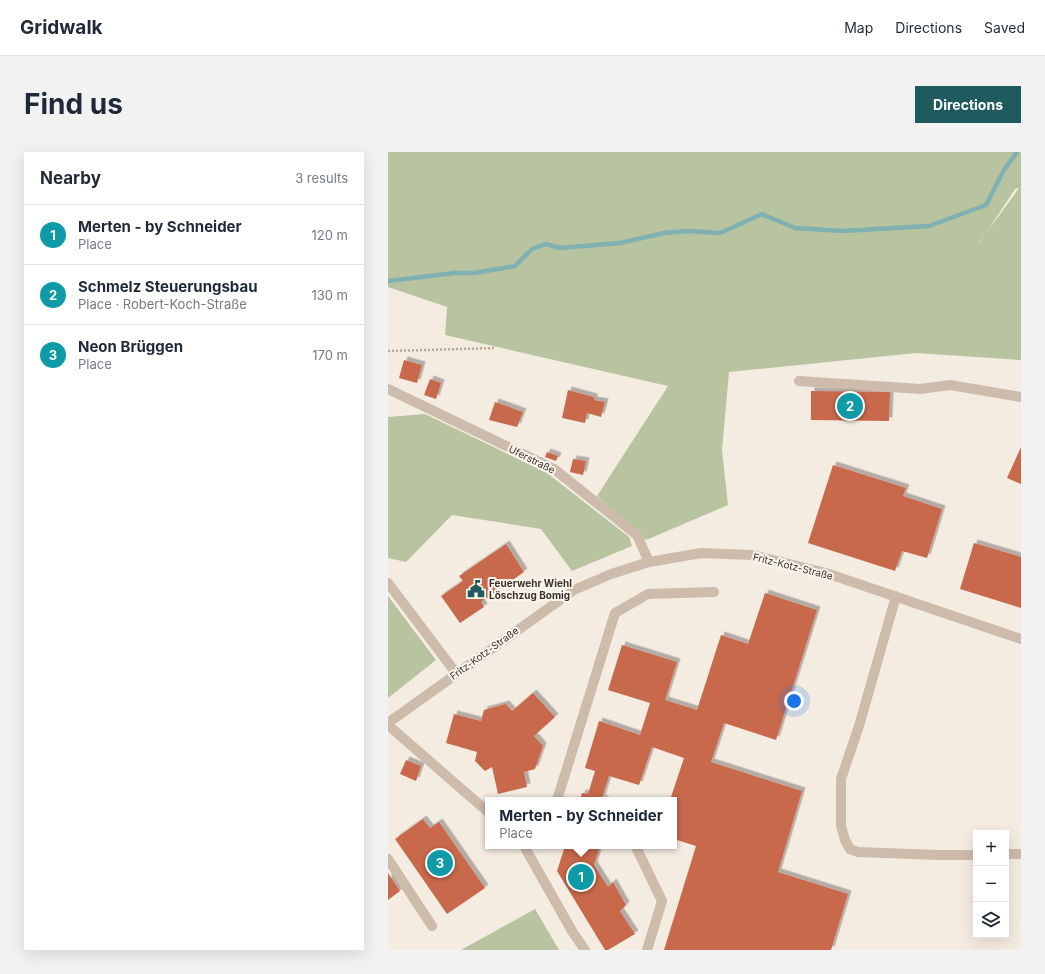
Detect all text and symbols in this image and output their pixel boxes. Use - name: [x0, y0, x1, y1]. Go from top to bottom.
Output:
- text: Gridwalk: [20, 16, 103, 39]
- text: Map: [844, 19, 873, 36]
- text: Directions: [895, 19, 962, 36]
- text: Saved: [984, 19, 1025, 36]
- button: Directions: [915, 86, 1021, 123]
- text: Find us: [24, 87, 123, 121]
- text: Nearby: [40, 168, 101, 188]
- text: 3 results: [295, 170, 348, 186]
- text: Merten - by Schneider: [78, 217, 242, 236]
- text: 1: [50, 227, 56, 243]
- text: 120 m: [312, 227, 348, 243]
- text: Place: [78, 236, 112, 252]
- text: Schmelz Steuerungsbau: [78, 277, 258, 296]
- text: 2: [49, 287, 57, 303]
- text: 130 m: [311, 287, 348, 303]
- text: Place · Robert-Koch-Straße: [78, 296, 247, 312]
- text: Neon Brüggen: [78, 337, 183, 356]
- text: 3: [49, 347, 57, 363]
- text: 170 m: [312, 347, 348, 363]
- text: Place: [78, 356, 112, 372]
- pin: 2: [837, 391, 863, 421]
- street label: Uferstraße: [507, 442, 557, 476]
- street label: Fritz-Kotz-Straße: [752, 550, 834, 582]
- place label: Feuerwehr Wiehl Löschzug Bomig: [489, 577, 572, 602]
- public building icon: Feuerwehr Wiehl Löschzug Bomig: [466, 579, 486, 599]
- street label: Fritz-Kotz-Straße: [447, 624, 521, 682]
- your location: [784, 691, 804, 711]
- popup: [485, 797, 677, 849]
- text: Merten - by Schneider: [499, 806, 663, 825]
- text: Place: [499, 825, 533, 841]
- map controls: [973, 830, 1009, 938]
- button: +: [973, 830, 1009, 866]
- pin: 3: [427, 848, 453, 878]
- pin: 1: [568, 862, 594, 892]
- button: −: [973, 866, 1009, 902]
- button: layers: [973, 902, 1009, 938]

